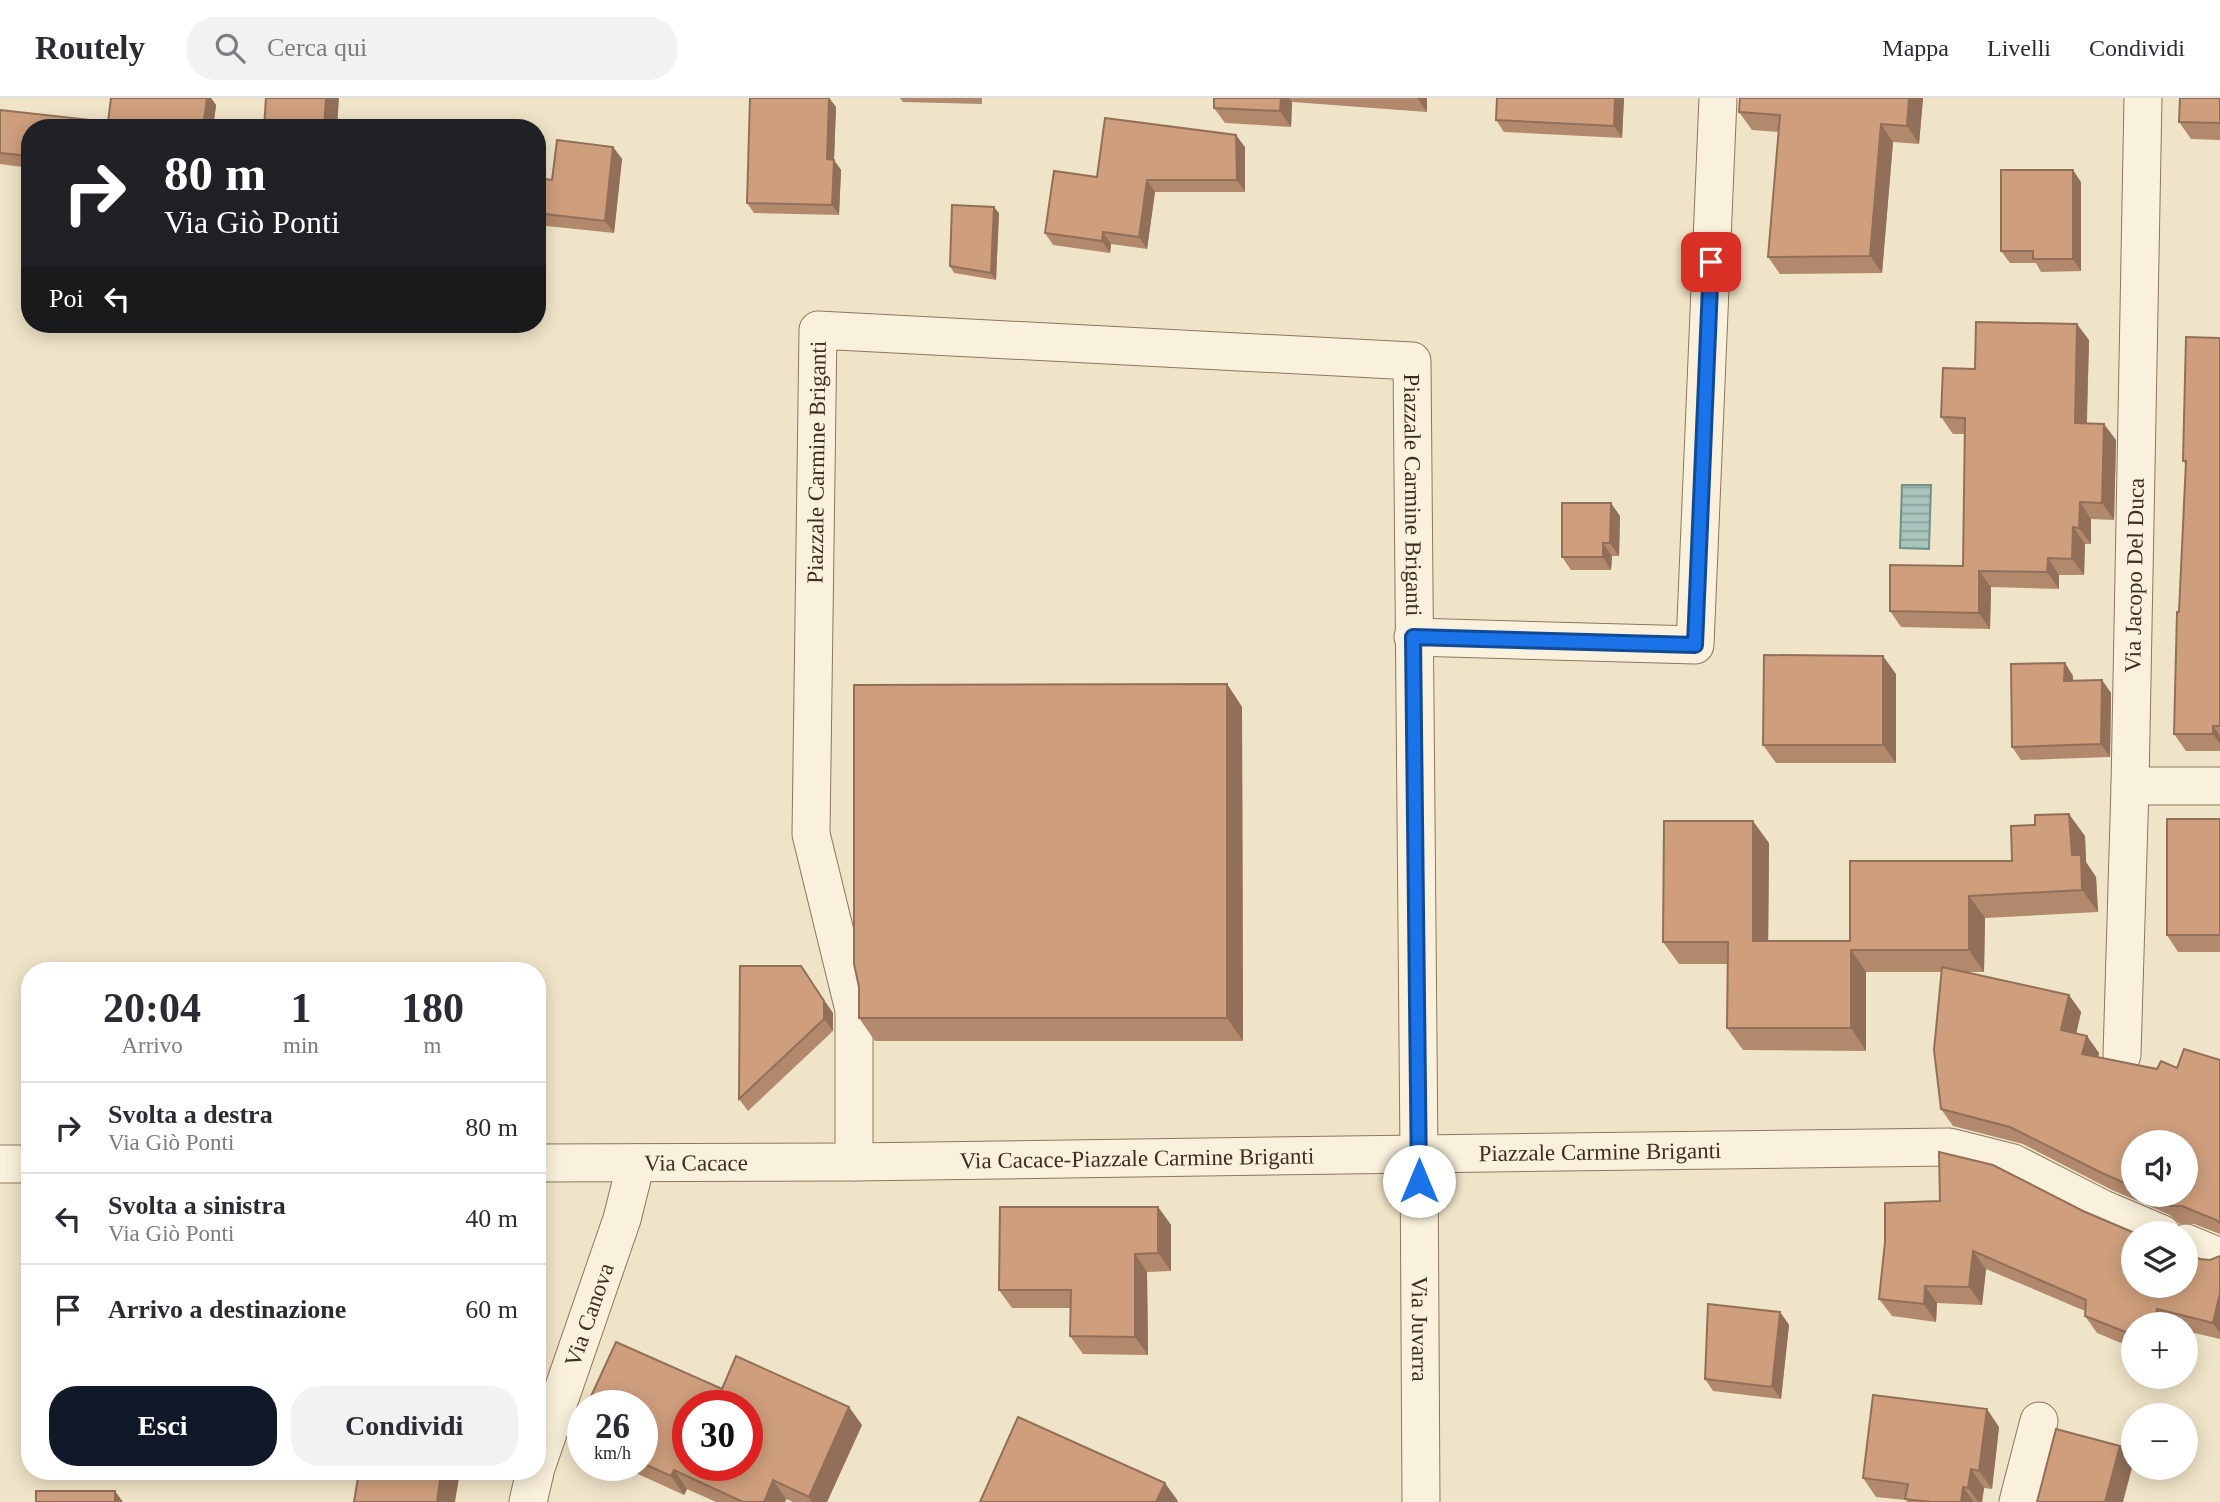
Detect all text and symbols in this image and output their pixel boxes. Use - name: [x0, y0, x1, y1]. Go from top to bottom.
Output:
- search box: [187, 17, 677, 80]
- icon: search: [211, 29, 249, 67]
- text: Routely: [35, 30, 145, 66]
- text: Cerca qui: [267, 33, 367, 62]
- text: Mappa: [1882, 35, 1949, 61]
- text: Livelli: [1987, 35, 2051, 61]
- text: Condividi: [2089, 35, 2185, 61]
- text: 80 m: [164, 146, 266, 201]
- icon: right: [49, 147, 140, 238]
- text: Via Giò Ponti: [164, 204, 340, 240]
- pin: [1681, 232, 1741, 292]
- icon: arrive: [1692, 243, 1730, 281]
- icon: left: [98, 280, 136, 318]
- text: Poi: [49, 284, 84, 313]
- street label: Piazzale Carmine Briganti: [802, 341, 831, 584]
- street label: Piazzale Carmine Briganti: [1399, 373, 1426, 616]
- street label: Via Jacopo Del Duca: [2120, 478, 2149, 673]
- text: 20:04: [103, 985, 201, 1031]
- text: 1: [290, 985, 311, 1031]
- text: 180: [401, 985, 464, 1031]
- text: Arrivo: [121, 1033, 183, 1058]
- text: min: [283, 1033, 319, 1058]
- text: m: [423, 1033, 441, 1058]
- text: Svolta a destra: [108, 1100, 273, 1129]
- icon: right: [49, 1109, 87, 1147]
- text: 80 m: [465, 1113, 518, 1142]
- text: Via Giò Ponti: [108, 1130, 234, 1155]
- map controls: [2121, 1130, 2198, 1480]
- button: sound: [2121, 1130, 2198, 1207]
- street label: Piazzale Carmine Briganti: [1478, 1138, 1721, 1166]
- street label: Via Cacace-Piazzale Carmine Briganti: [960, 1143, 1314, 1174]
- position arrow: [1382, 1144, 1456, 1218]
- street label: Via Cacace: [644, 1150, 748, 1176]
- text: Svolta a sinistra: [108, 1191, 286, 1220]
- icon: left: [49, 1200, 87, 1238]
- text: 40 m: [465, 1204, 518, 1233]
- text: Via Giò Ponti: [108, 1221, 234, 1246]
- button: layers: [2121, 1221, 2198, 1298]
- street label: Via Canova: [560, 1260, 619, 1370]
- street label: Via Juvarra: [1407, 1276, 1432, 1382]
- icon: arrive: [49, 1291, 87, 1329]
- text: Arrivo a destinazione: [108, 1295, 346, 1324]
- text: 60 m: [465, 1295, 518, 1324]
- button: +: [2121, 1312, 2198, 1389]
- button: Esci: [49, 1386, 277, 1466]
- button: Condividi: [291, 1386, 518, 1466]
- speed limit sign: 30: [672, 1390, 763, 1481]
- button: −: [2121, 1403, 2198, 1480]
- text: 26: [595, 1407, 630, 1446]
- text: km/h: [594, 1443, 631, 1463]

